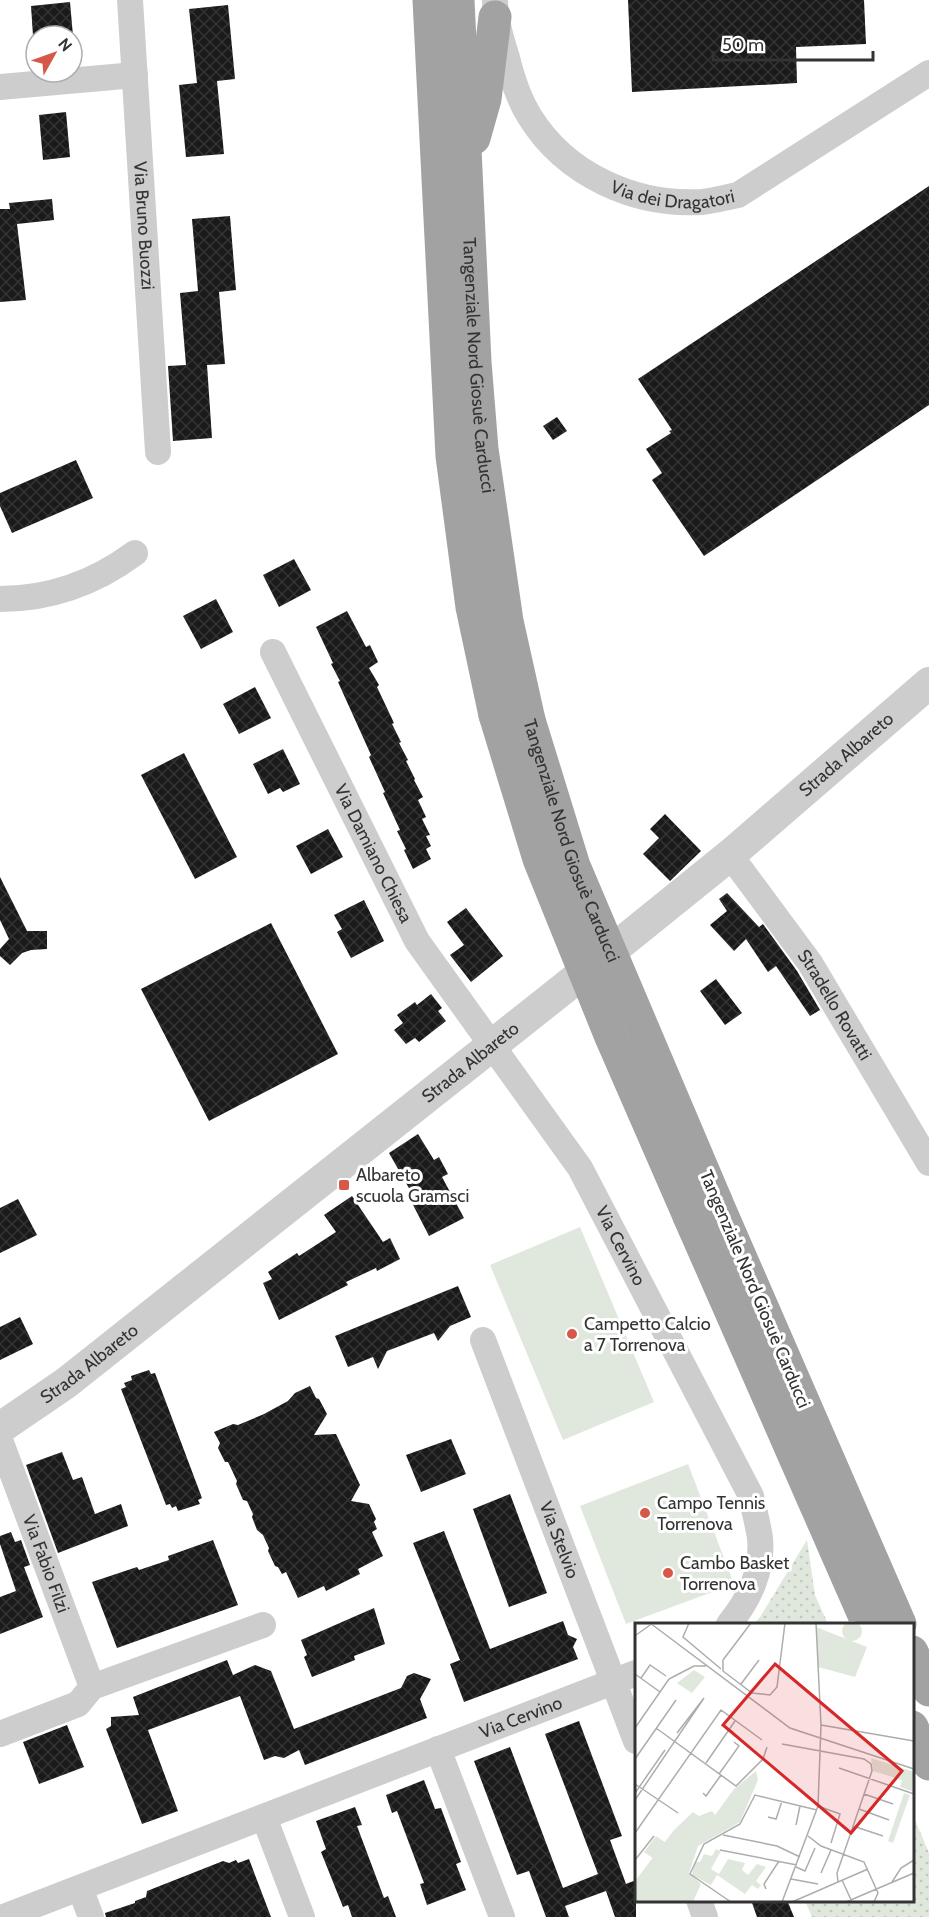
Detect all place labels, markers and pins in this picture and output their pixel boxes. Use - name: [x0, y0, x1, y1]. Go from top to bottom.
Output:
- place label: Albareto scuola Gramsci: [356, 1164, 469, 1207]
- marker: Albareto scuola Gramsci: [337, 1178, 351, 1192]
- place label: Campetto Calcio a 7 Torrenova: [584, 1313, 711, 1356]
- marker: Campetto Calcio a 7 Torrenova: [565, 1327, 579, 1341]
- place label: Campo Tennis Torrenova: [657, 1492, 765, 1535]
- marker: Campo Tennis Torrenova: [638, 1506, 652, 1520]
- place label: Cambo Basket Torrenova: [680, 1552, 789, 1595]
- marker: Cambo Basket Torrenova: [661, 1566, 675, 1580]

